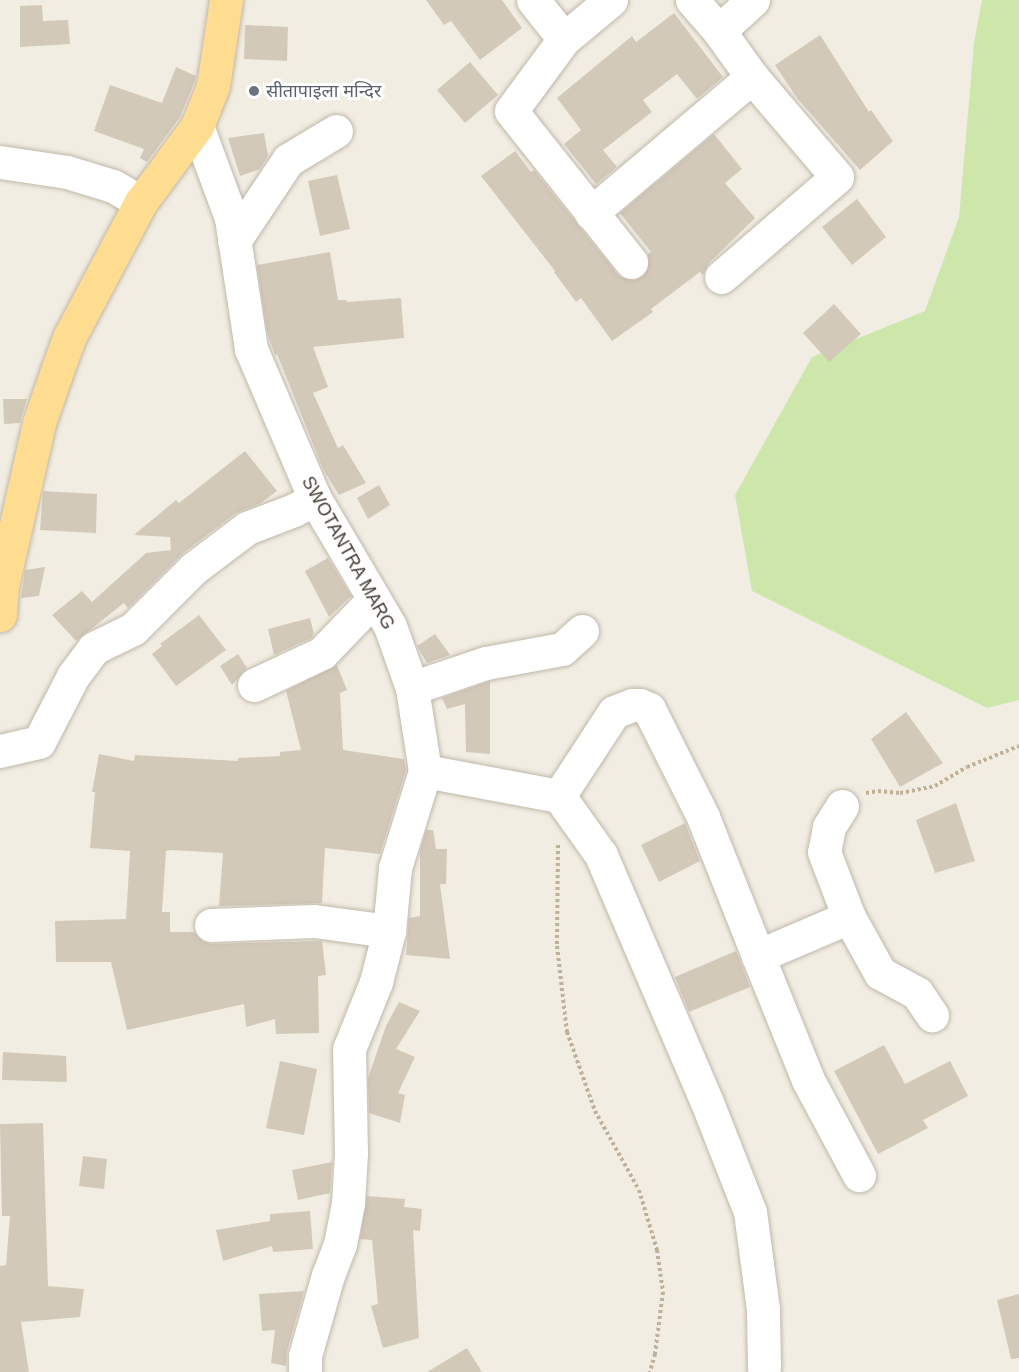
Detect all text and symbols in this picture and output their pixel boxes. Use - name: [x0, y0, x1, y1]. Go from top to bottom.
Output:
- place label: सीतापाइला मन्दिर: [266, 80, 381, 102]
- marker: सीतापाइला मन्दिर: [247, 84, 261, 98]
- street label: SWOTANTRA MARG: [297, 472, 399, 634]

